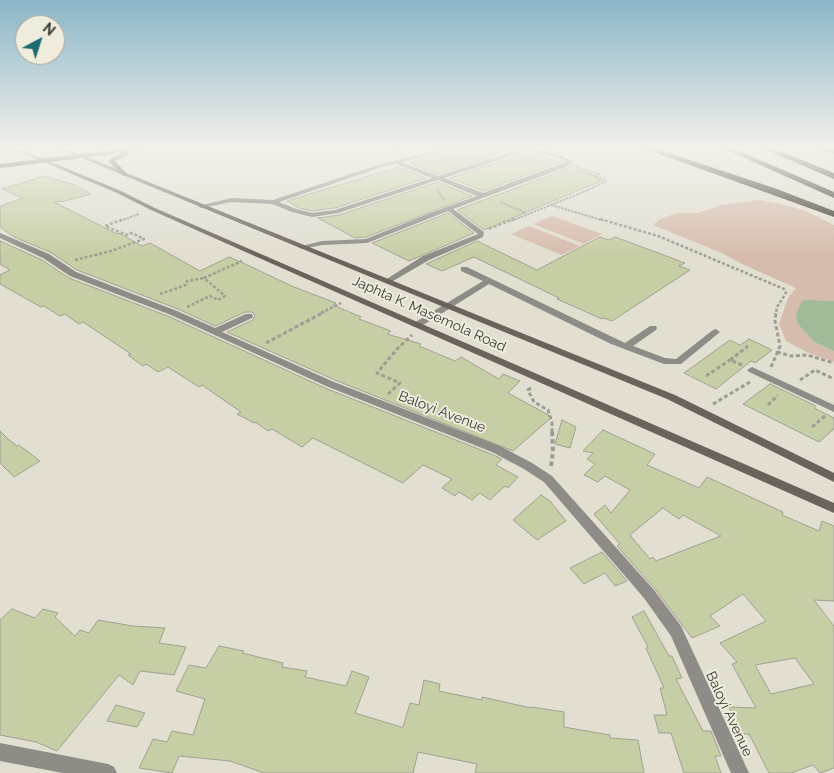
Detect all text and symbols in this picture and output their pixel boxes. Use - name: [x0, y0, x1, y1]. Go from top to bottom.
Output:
- north arrow: [15, 15, 65, 65]
- text: N: [40, 20, 58, 39]
- street label: Japhta K. Masemola Road: [349, 272, 509, 356]
- street label: Baloyi Avenue: [396, 388, 488, 436]
- street label: Baloyi Avenue: [702, 669, 756, 759]

